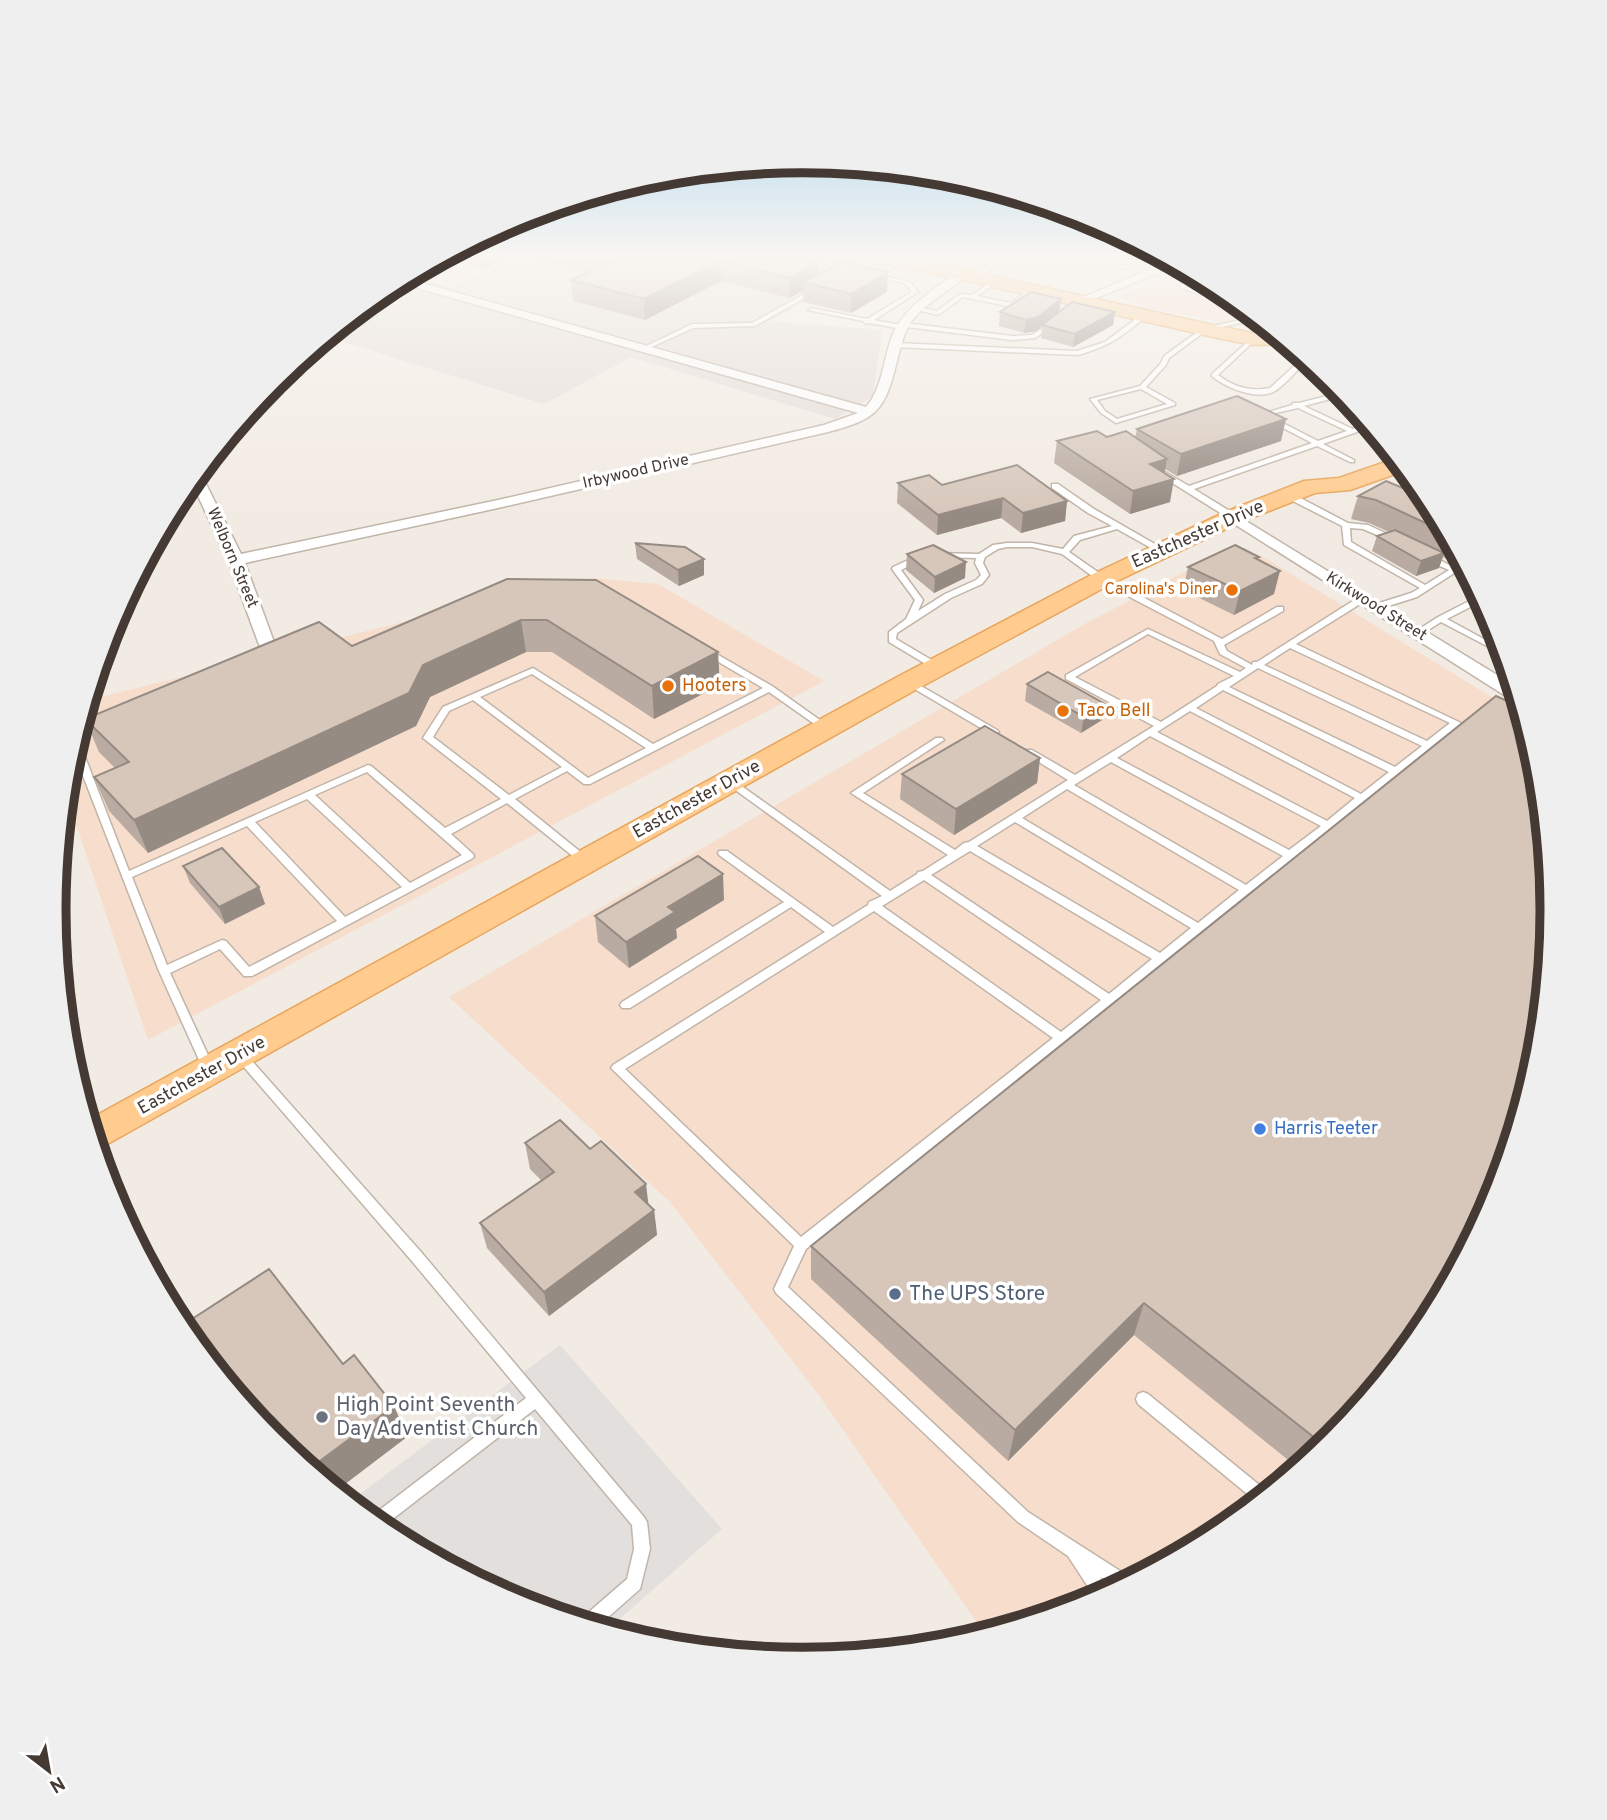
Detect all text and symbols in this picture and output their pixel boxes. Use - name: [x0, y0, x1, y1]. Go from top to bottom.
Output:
- street label: Irbywood Drive: [581, 450, 691, 494]
- street label: Eastchester Drive: [1128, 495, 1268, 575]
- street label: Welborn Street: [202, 505, 262, 611]
- street label: Kirkwood Street: [1322, 568, 1430, 646]
- place label: Carolina's Diner: [1105, 580, 1218, 600]
- marker: Carolina's Diner: [1224, 582, 1240, 598]
- place label: Hooters: [682, 675, 747, 698]
- marker: Hooters: [660, 678, 676, 694]
- place label: Taco Bell: [1077, 700, 1151, 723]
- marker: Taco Bell: [1055, 703, 1071, 719]
- street label: Eastchester Drive: [629, 755, 765, 845]
- street label: Eastchester Drive: [134, 1031, 270, 1121]
- place label: Harris Teeter: [1274, 1118, 1378, 1141]
- marker: Harris Teeter: [1252, 1121, 1268, 1137]
- place label: The UPS Store: [909, 1281, 1045, 1308]
- marker: The UPS Store: [887, 1286, 903, 1302]
- place label: High Point Seventh Day Adventist Church: [336, 1392, 538, 1443]
- marker: High Point Seventh Day Adventist Church: [314, 1409, 330, 1425]
- north arrow: [14, 1736, 84, 1806]
- text: N: [45, 1770, 69, 1798]

